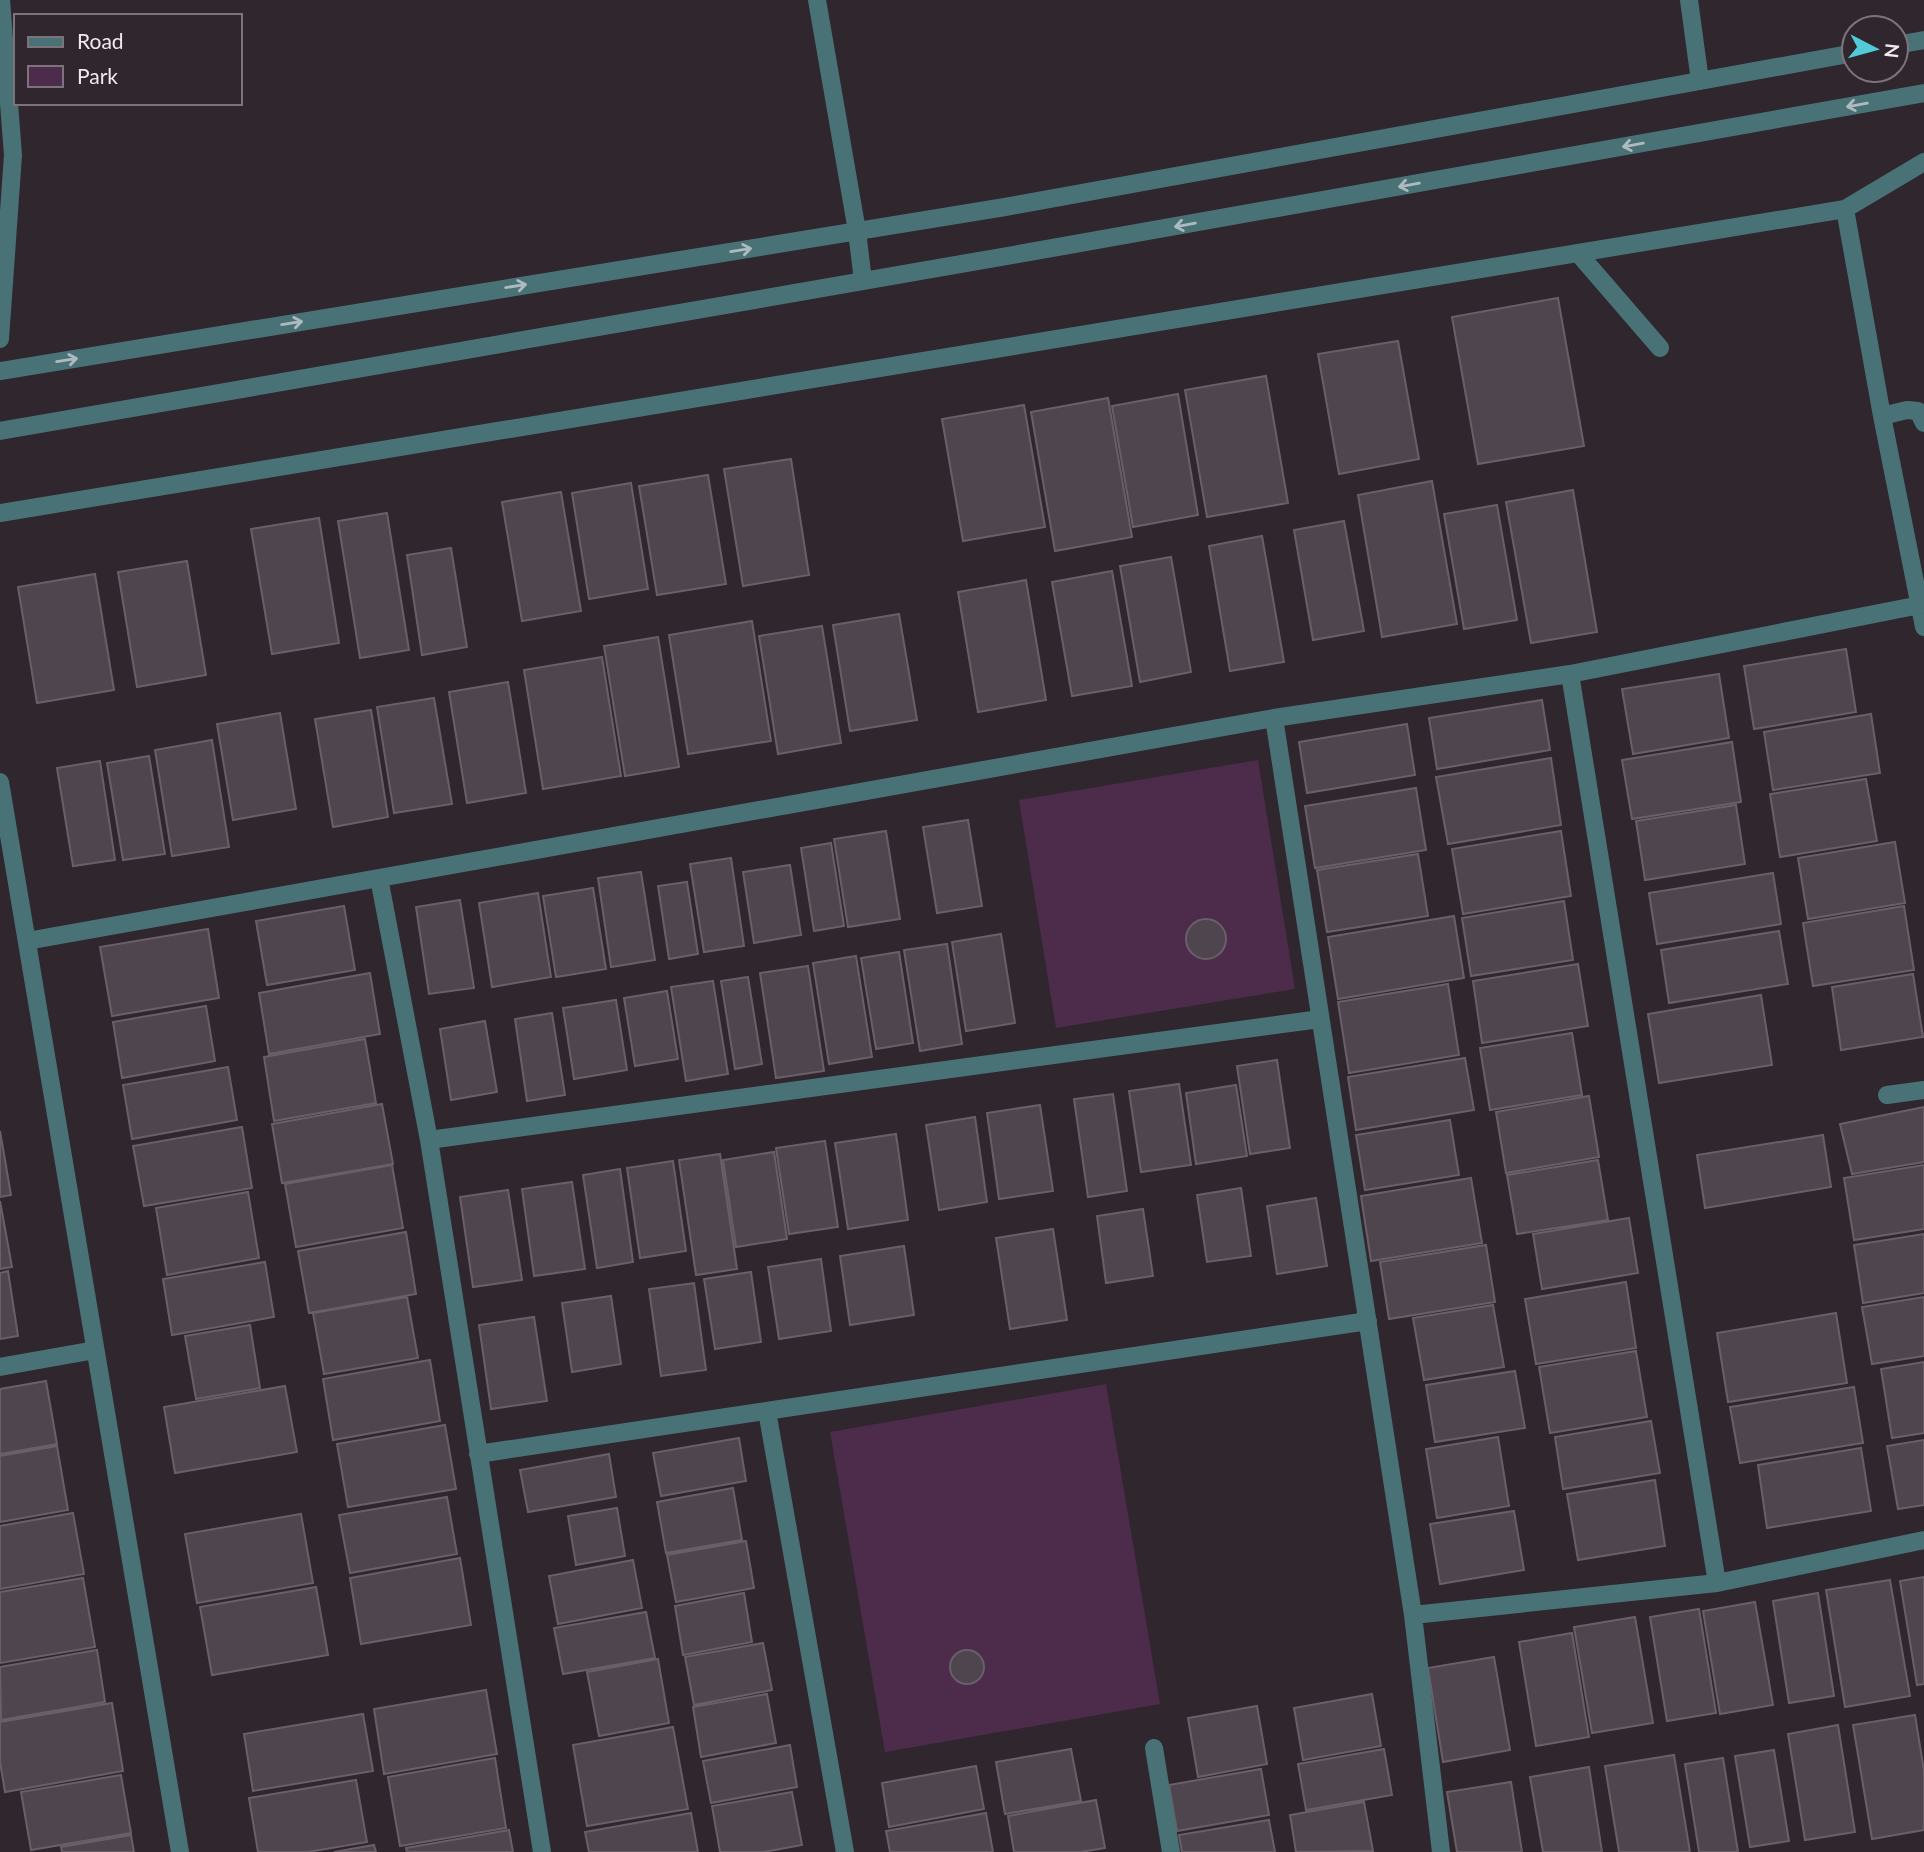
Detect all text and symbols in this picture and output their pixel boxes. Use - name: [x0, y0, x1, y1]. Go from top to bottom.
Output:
- legend: [14, 14, 242, 105]
- north arrow: [1840, 14, 1910, 84]
- text: Road: [77, 28, 124, 53]
- text: N: [1880, 42, 1905, 59]
- text: Park: [77, 63, 118, 88]
- one-way arrow: [1846, 99, 1869, 112]
- one-way arrow: [1622, 139, 1645, 152]
- one-way arrow: [1398, 179, 1421, 192]
- one-way arrow: [1174, 218, 1197, 232]
- one-way arrow: [729, 243, 752, 256]
- one-way arrow: [505, 279, 527, 292]
- one-way arrow: [280, 316, 303, 329]
- one-way arrow: [55, 353, 78, 366]

